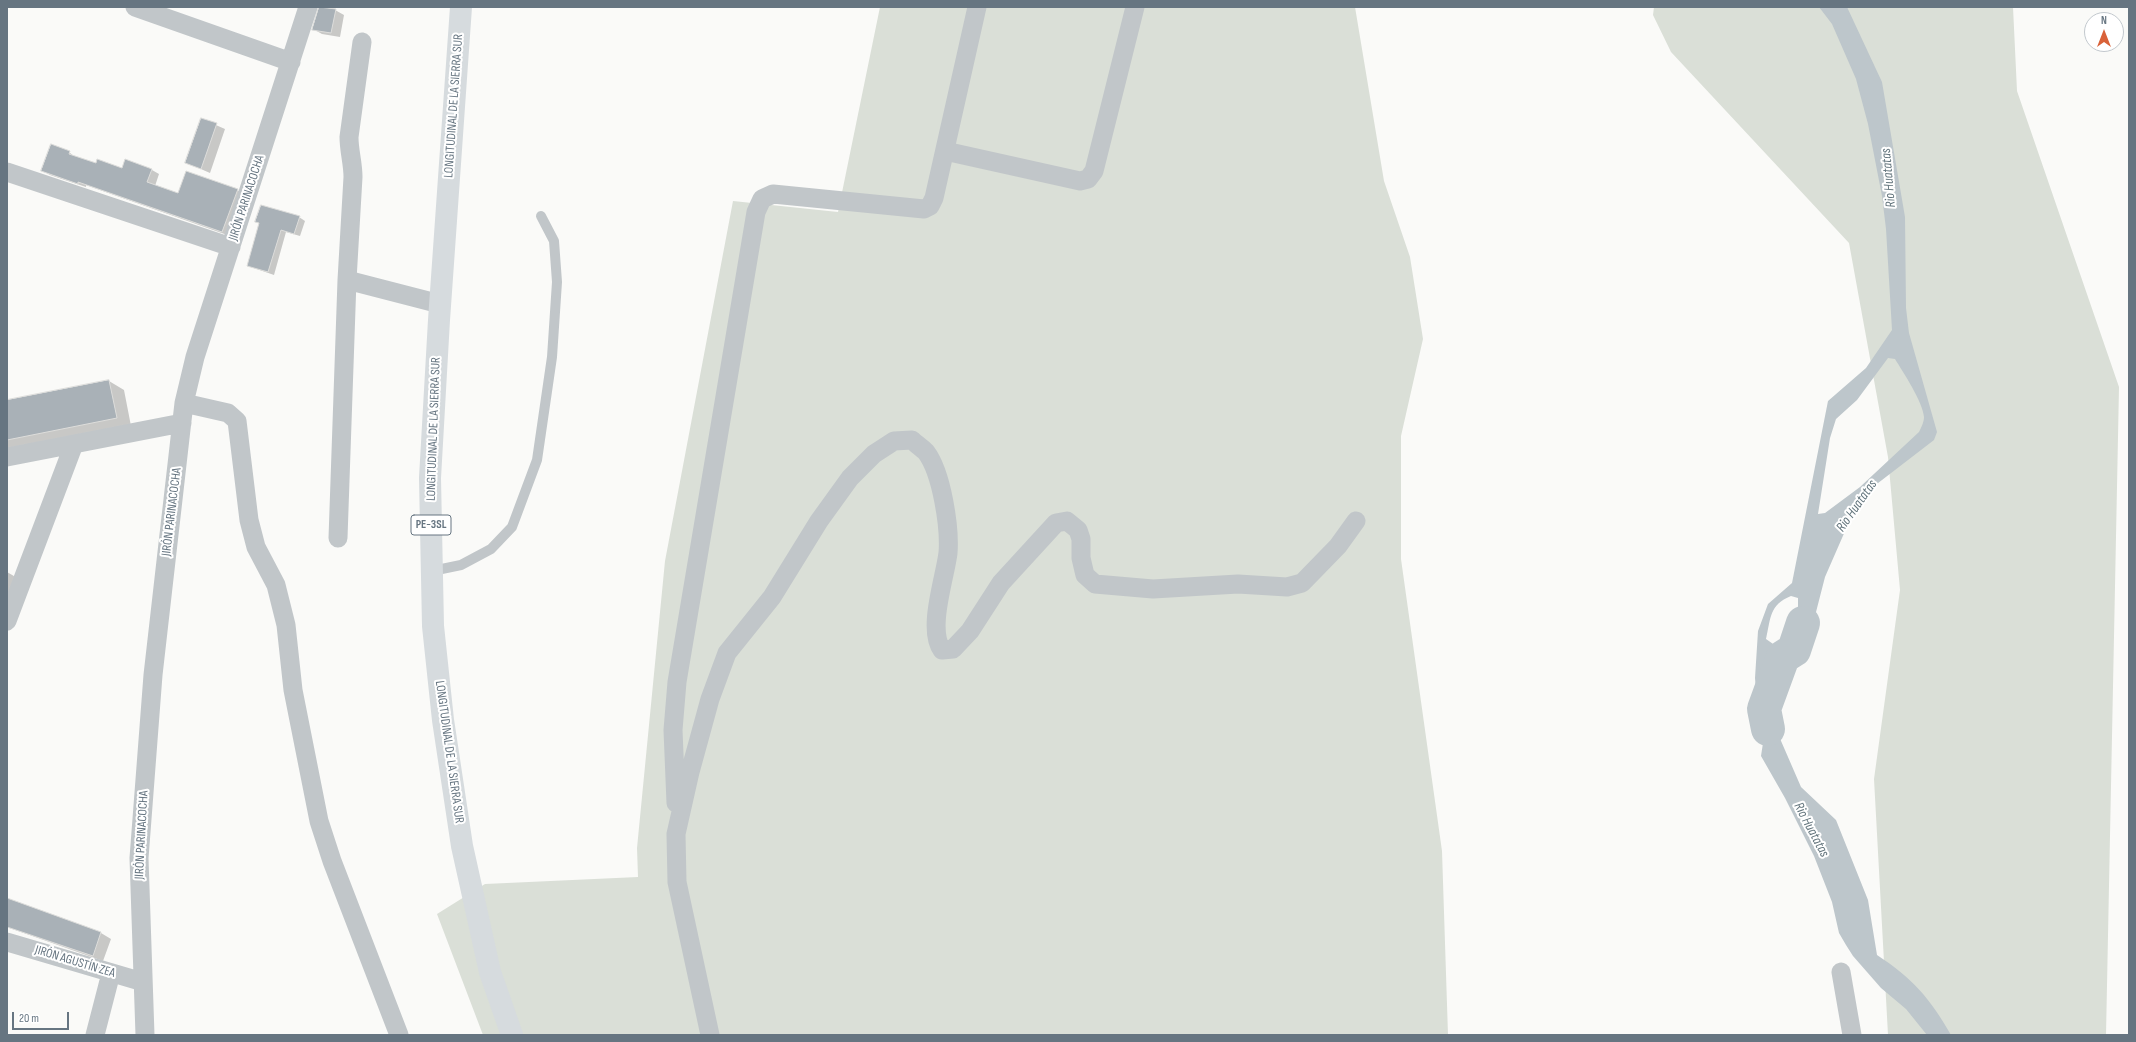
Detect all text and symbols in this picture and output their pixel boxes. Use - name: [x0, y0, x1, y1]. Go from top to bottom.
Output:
- north arrow: [2084, 12, 2124, 52]
- text: N: [2101, 14, 2107, 27]
- street label: LONGITUDINAL DE LA SIERRA SUR: [441, 34, 467, 178]
- water label: Rio Huatatas: [1878, 148, 1900, 208]
- street label: JIRÓN PARINACOCHA: [226, 153, 268, 243]
- street label: LONGITUDINAL DE LA SIERRA SUR: [424, 357, 444, 501]
- street label: JIRÓN PARINACOCHA: [159, 467, 185, 557]
- water label: Rio Huatatas: [1833, 477, 1881, 535]
- road number: PE-3SL: [411, 515, 451, 535]
- street label: LONGITUDINAL DE LA SIERRA SUR: [431, 680, 467, 824]
- street label: JIRÓN PARINACOCHA: [132, 790, 152, 880]
- water label: Rio Huatatas: [1790, 800, 1832, 860]
- street label: JIRÓN AGUSTÍN ZEA: [33, 942, 117, 982]
- scale bar: [14, 1004, 71, 1030]
- text: 20 m: [19, 1011, 39, 1026]

